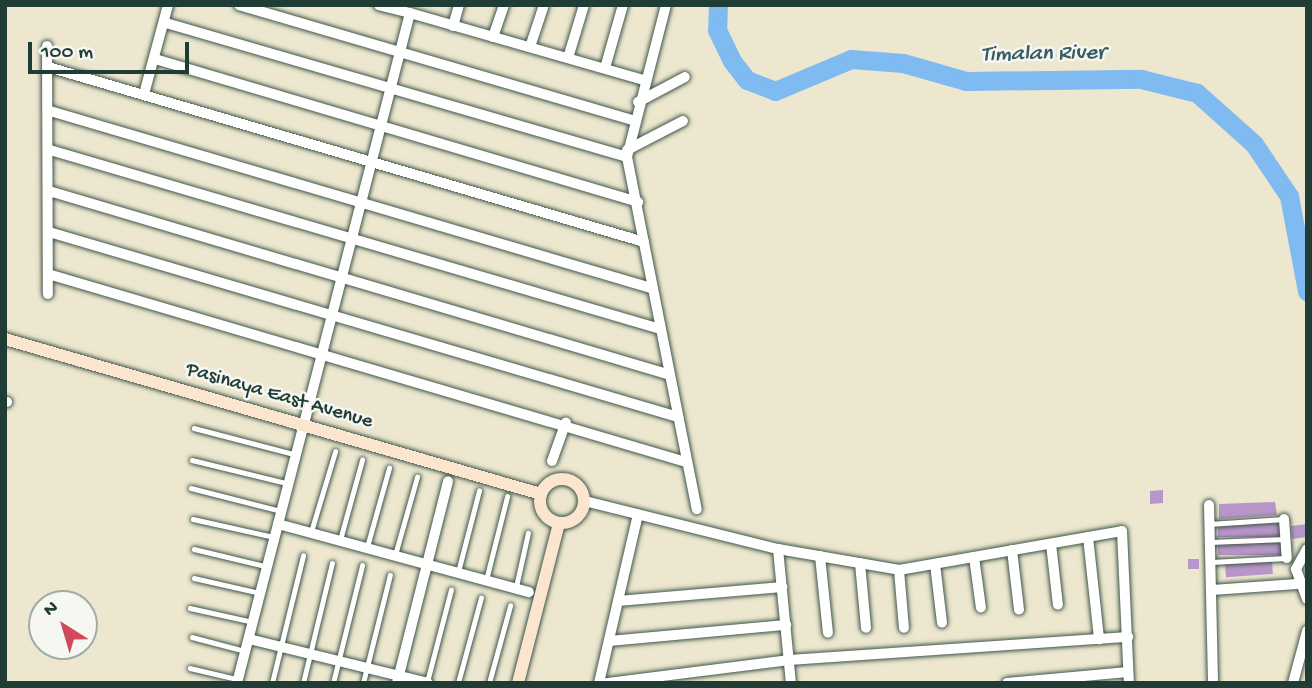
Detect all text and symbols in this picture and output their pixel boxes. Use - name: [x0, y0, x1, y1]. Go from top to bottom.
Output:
- scale bar: [32, 28, 192, 72]
- water label: Timalan River: [981, 40, 1105, 70]
- text: 100 m: [41, 41, 93, 66]
- street label: Pasinaya East Avenue: [183, 358, 375, 436]
- north arrow: [28, 590, 98, 660]
- text: N: [39, 597, 63, 622]

